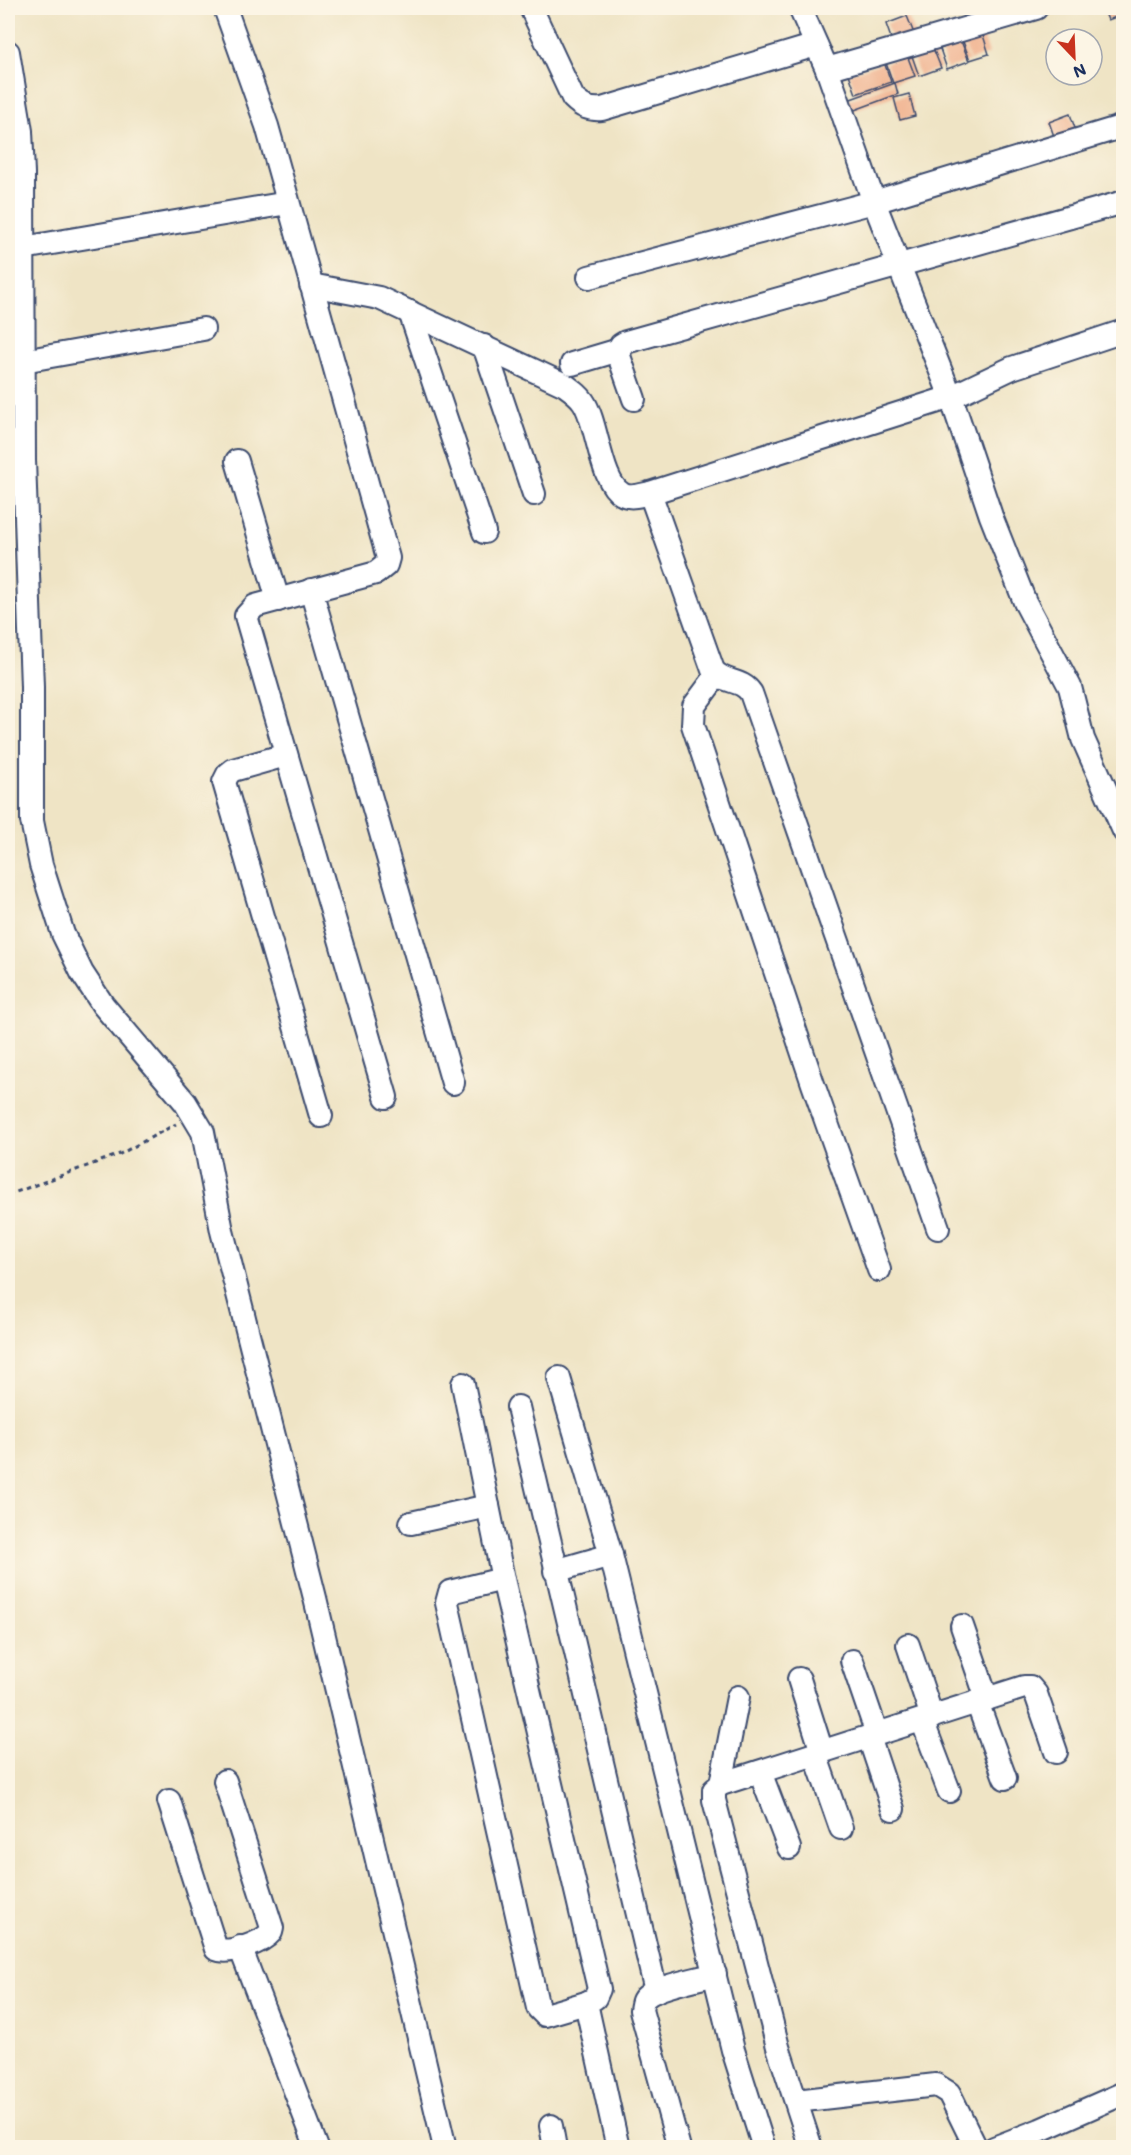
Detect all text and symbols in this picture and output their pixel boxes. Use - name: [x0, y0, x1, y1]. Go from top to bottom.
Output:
- north arrow: [1044, 27, 1104, 87]
- text: N: [1070, 59, 1090, 83]

